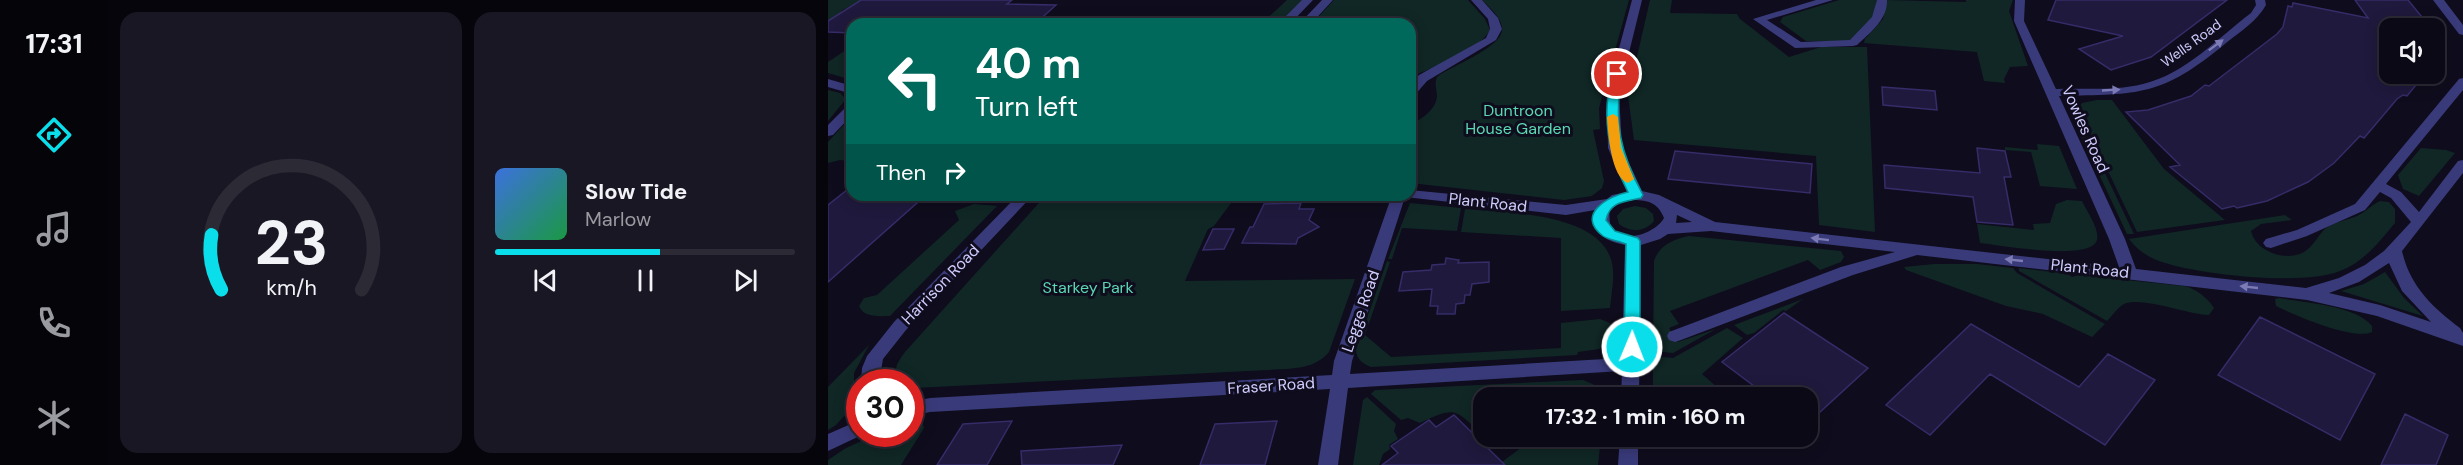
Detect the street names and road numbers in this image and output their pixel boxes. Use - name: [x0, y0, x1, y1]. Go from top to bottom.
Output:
- street label: Wells Road: [2157, 15, 2225, 71]
- street label: Vowles Road: [2057, 82, 2114, 176]
- street label: Plant Road: [1448, 188, 1528, 217]
- street label: Harrison Road: [897, 240, 984, 329]
- street label: Plant Road: [2050, 254, 2130, 283]
- street label: Legge Road: [1337, 267, 1384, 355]
- street label: Fraser Road: [1227, 372, 1316, 399]

